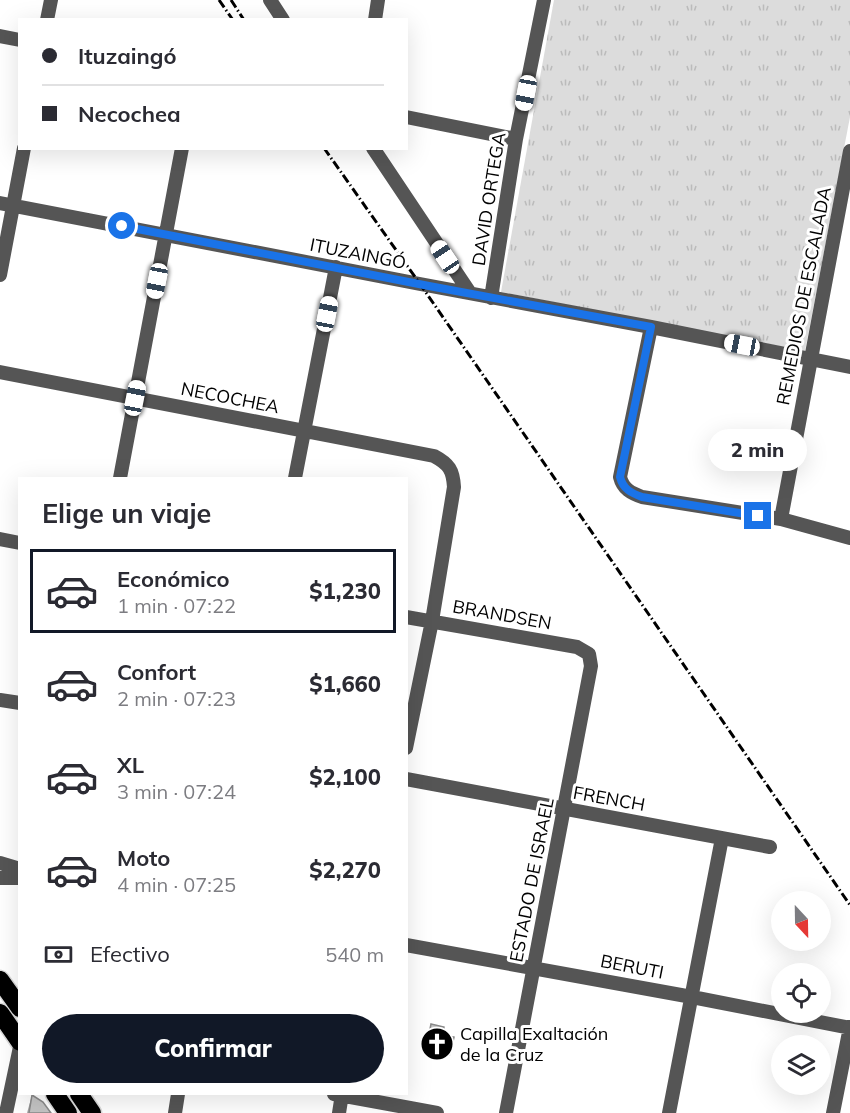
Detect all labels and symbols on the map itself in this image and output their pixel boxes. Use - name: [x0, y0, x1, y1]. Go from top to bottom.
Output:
- car: [514, 74, 538, 112]
- street label: DAVID ORTEGA: [467, 131, 510, 267]
- street label: REMEDIOS DE ESCALADA: [771, 185, 836, 407]
- route start: [108, 212, 135, 239]
- street label: ITUZAINGÓ: [308, 233, 408, 274]
- car: [427, 237, 463, 277]
- car: [145, 262, 169, 300]
- car: [315, 295, 339, 333]
- car: [723, 333, 761, 357]
- street label: NECOCHEA: [179, 377, 281, 418]
- car: [123, 379, 147, 417]
- callout: 2 min: [708, 429, 807, 471]
- route end: [744, 502, 771, 529]
- street label: BRANDSEN: [451, 595, 553, 635]
- street label: FRENCH: [571, 781, 647, 816]
- street label: ESTADO DE ISRAEL: [504, 796, 559, 964]
- north arrow: [771, 891, 831, 951]
- street label: BERUTI: [599, 949, 666, 984]
- place label: Capilla Exaltación de la Cruz: [460, 1022, 608, 1066]
- church icon: Capilla Exaltación de la Cruz: [419, 1026, 455, 1062]

